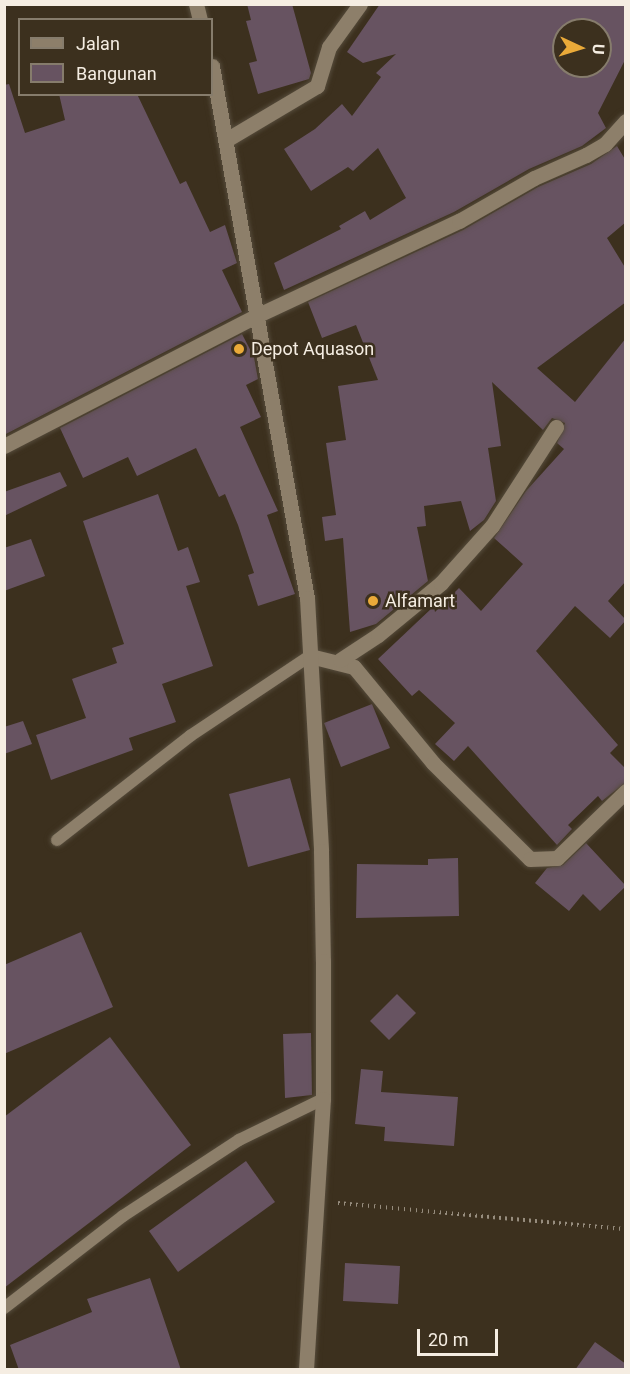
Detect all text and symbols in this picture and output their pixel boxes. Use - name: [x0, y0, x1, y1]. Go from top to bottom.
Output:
- legend: [18, 18, 213, 96]
- north arrow: [552, 18, 612, 78]
- text: Jalan: [76, 33, 120, 54]
- text: U: [589, 43, 608, 55]
- text: Bangunan: [76, 63, 157, 84]
- place label: Depot Aquason: [251, 338, 374, 360]
- marker: Depot Aquason: [232, 342, 246, 356]
- place label: Alfamart: [385, 590, 455, 612]
- marker: Alfamart: [366, 594, 380, 608]
- scale bar: [420, 1317, 501, 1355]
- text: 20 m: [428, 1329, 468, 1350]

